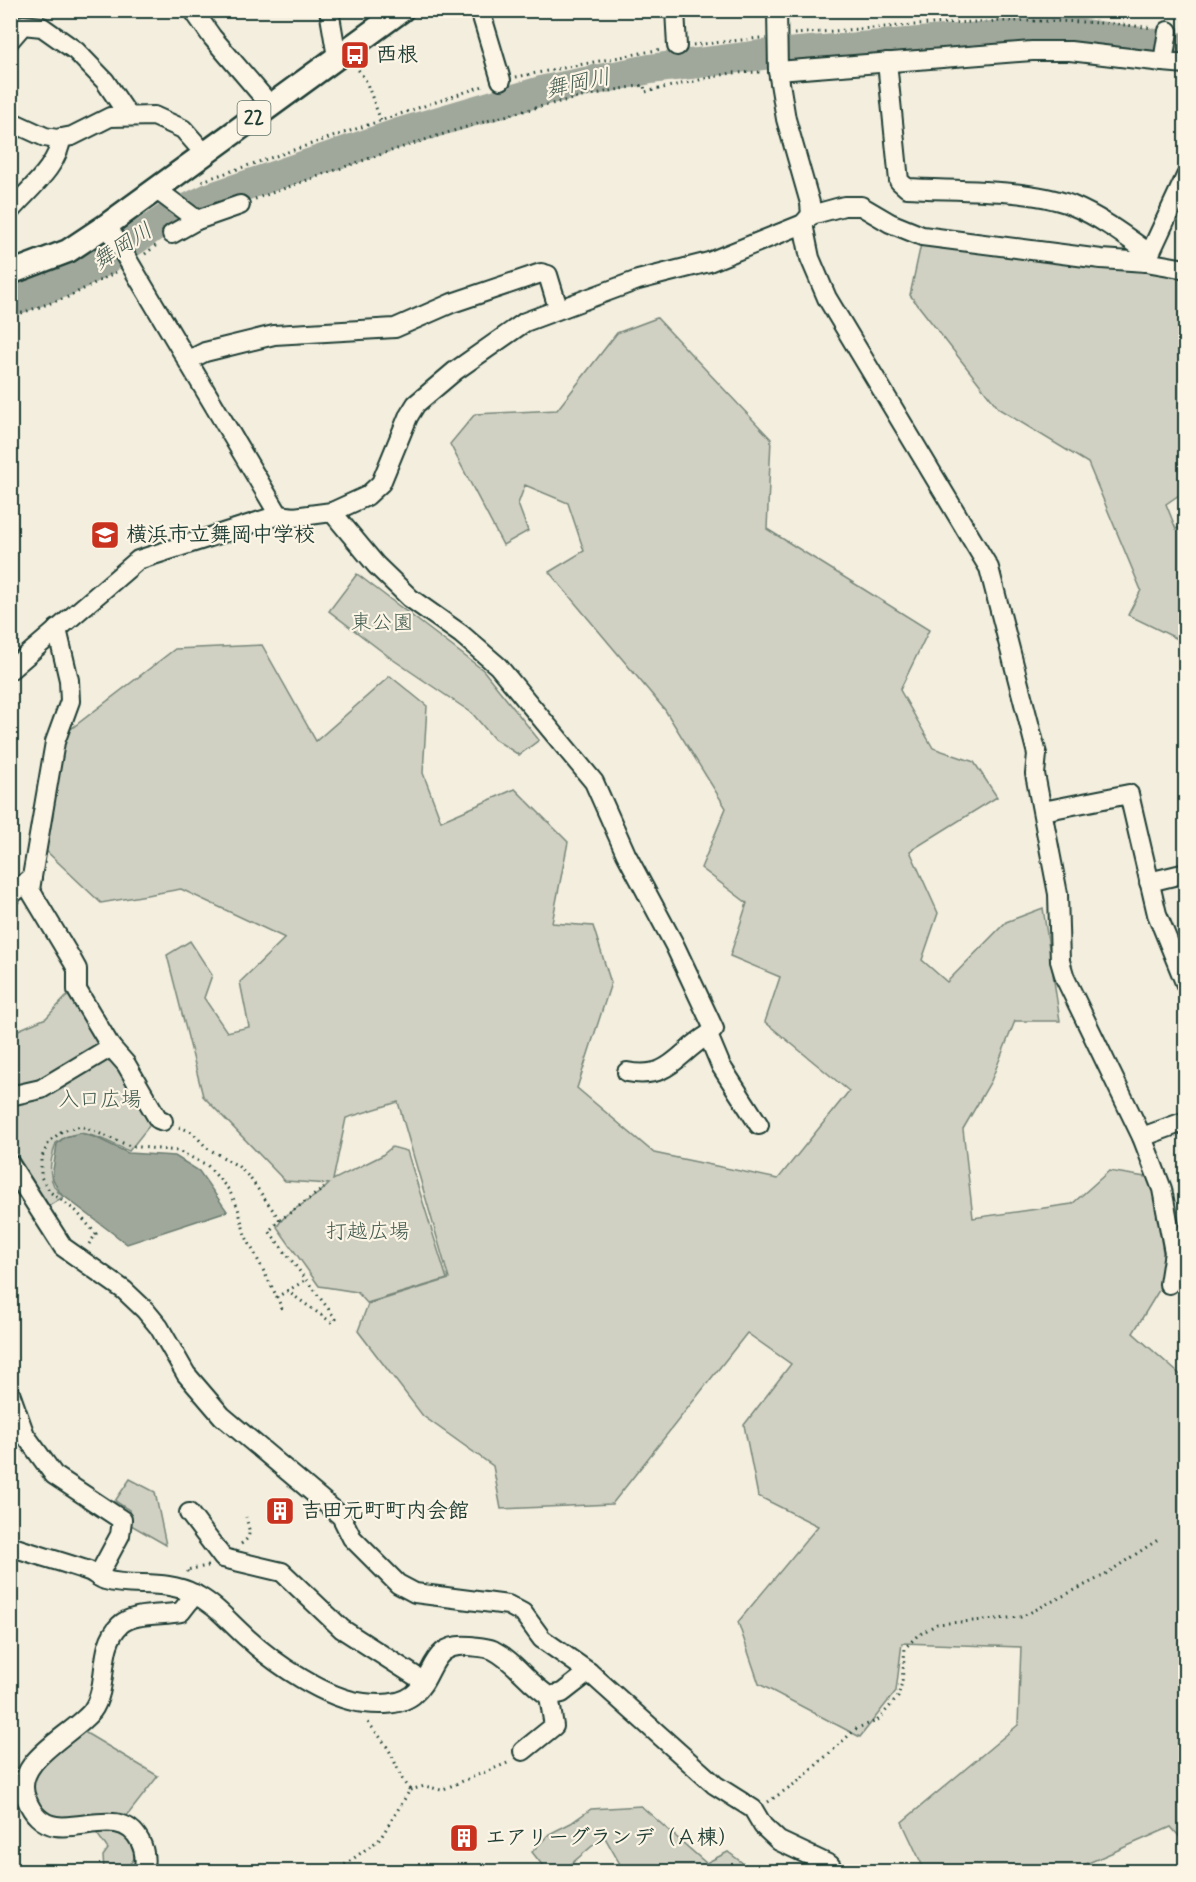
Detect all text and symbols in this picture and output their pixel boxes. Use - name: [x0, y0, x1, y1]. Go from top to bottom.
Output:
- bus stop icon: 西根: [339, 39, 371, 71]
- place label: 西根: [376, 41, 418, 69]
- water label: 舞岡川: [543, 63, 613, 105]
- road number: 22: [238, 101, 270, 135]
- water label: 舞岡川: [88, 217, 158, 277]
- school or university icon: 横浜市立舞岡中学校: [89, 519, 121, 551]
- place label: 横浜市立舞岡中学校: [126, 521, 315, 549]
- park label: 東公園: [351, 609, 414, 637]
- park label: 入口広場: [58, 1086, 142, 1114]
- park label: 打越広場: [326, 1218, 410, 1246]
- building icon: 吉田元町町内会館: [264, 1495, 296, 1527]
- place label: 吉田元町町内会館: [301, 1497, 469, 1525]
- building icon: エアリーグランデ（Ａ棟）: [448, 1822, 480, 1854]
- place label: エアリーグランデ（Ａ棟）: [485, 1824, 739, 1852]

